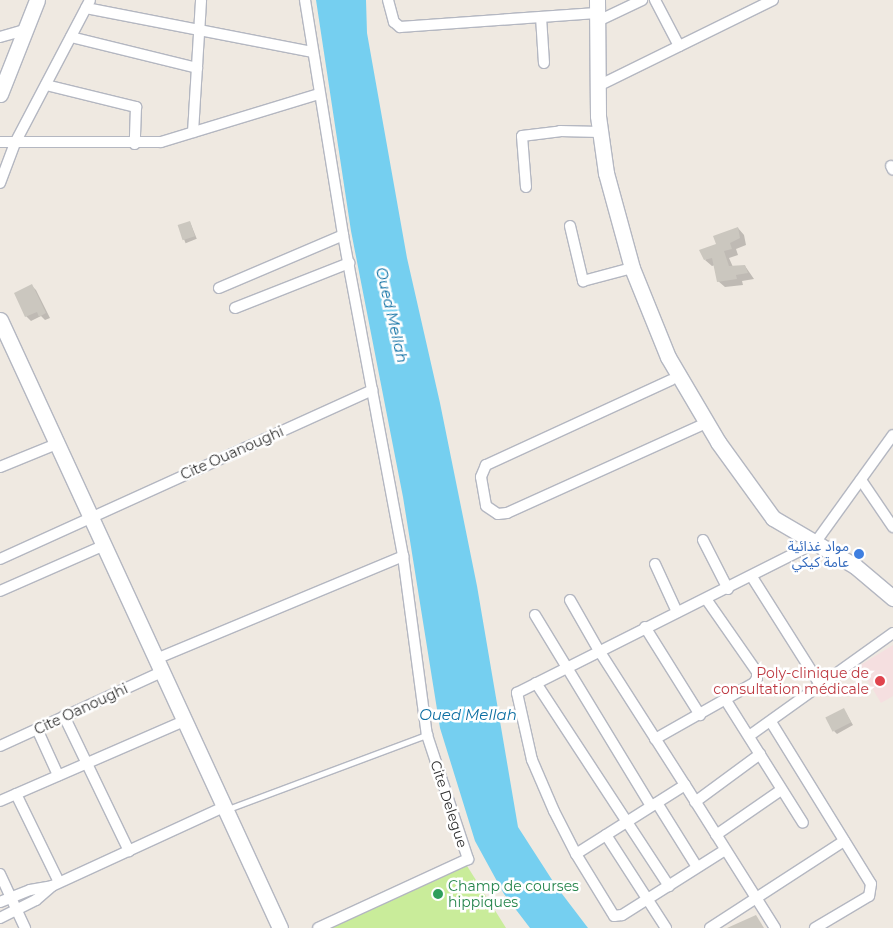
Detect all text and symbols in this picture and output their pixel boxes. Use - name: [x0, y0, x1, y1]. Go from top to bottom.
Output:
- water label: Oued Mellah: [372, 265, 412, 365]
- street label: Cite Ouanoughi: [178, 423, 286, 483]
- place label: مواد غذائية عامة كيكي: [788, 538, 849, 570]
- marker: مواد غذائية عامة كيكي: [853, 548, 865, 560]
- place label: Poly-clinique de consultation médicale: [713, 665, 869, 698]
- marker: Poly-clinique de consultation médicale: [873, 674, 887, 688]
- street label: Cite Oanoughi: [31, 680, 131, 738]
- water label: Oued Mellah: [419, 706, 517, 724]
- street label: Cite Delegue: [427, 758, 471, 850]
- place label: Champ de courses hippiques: [448, 878, 579, 910]
- marker: Champ de courses hippiques: [432, 888, 444, 900]

